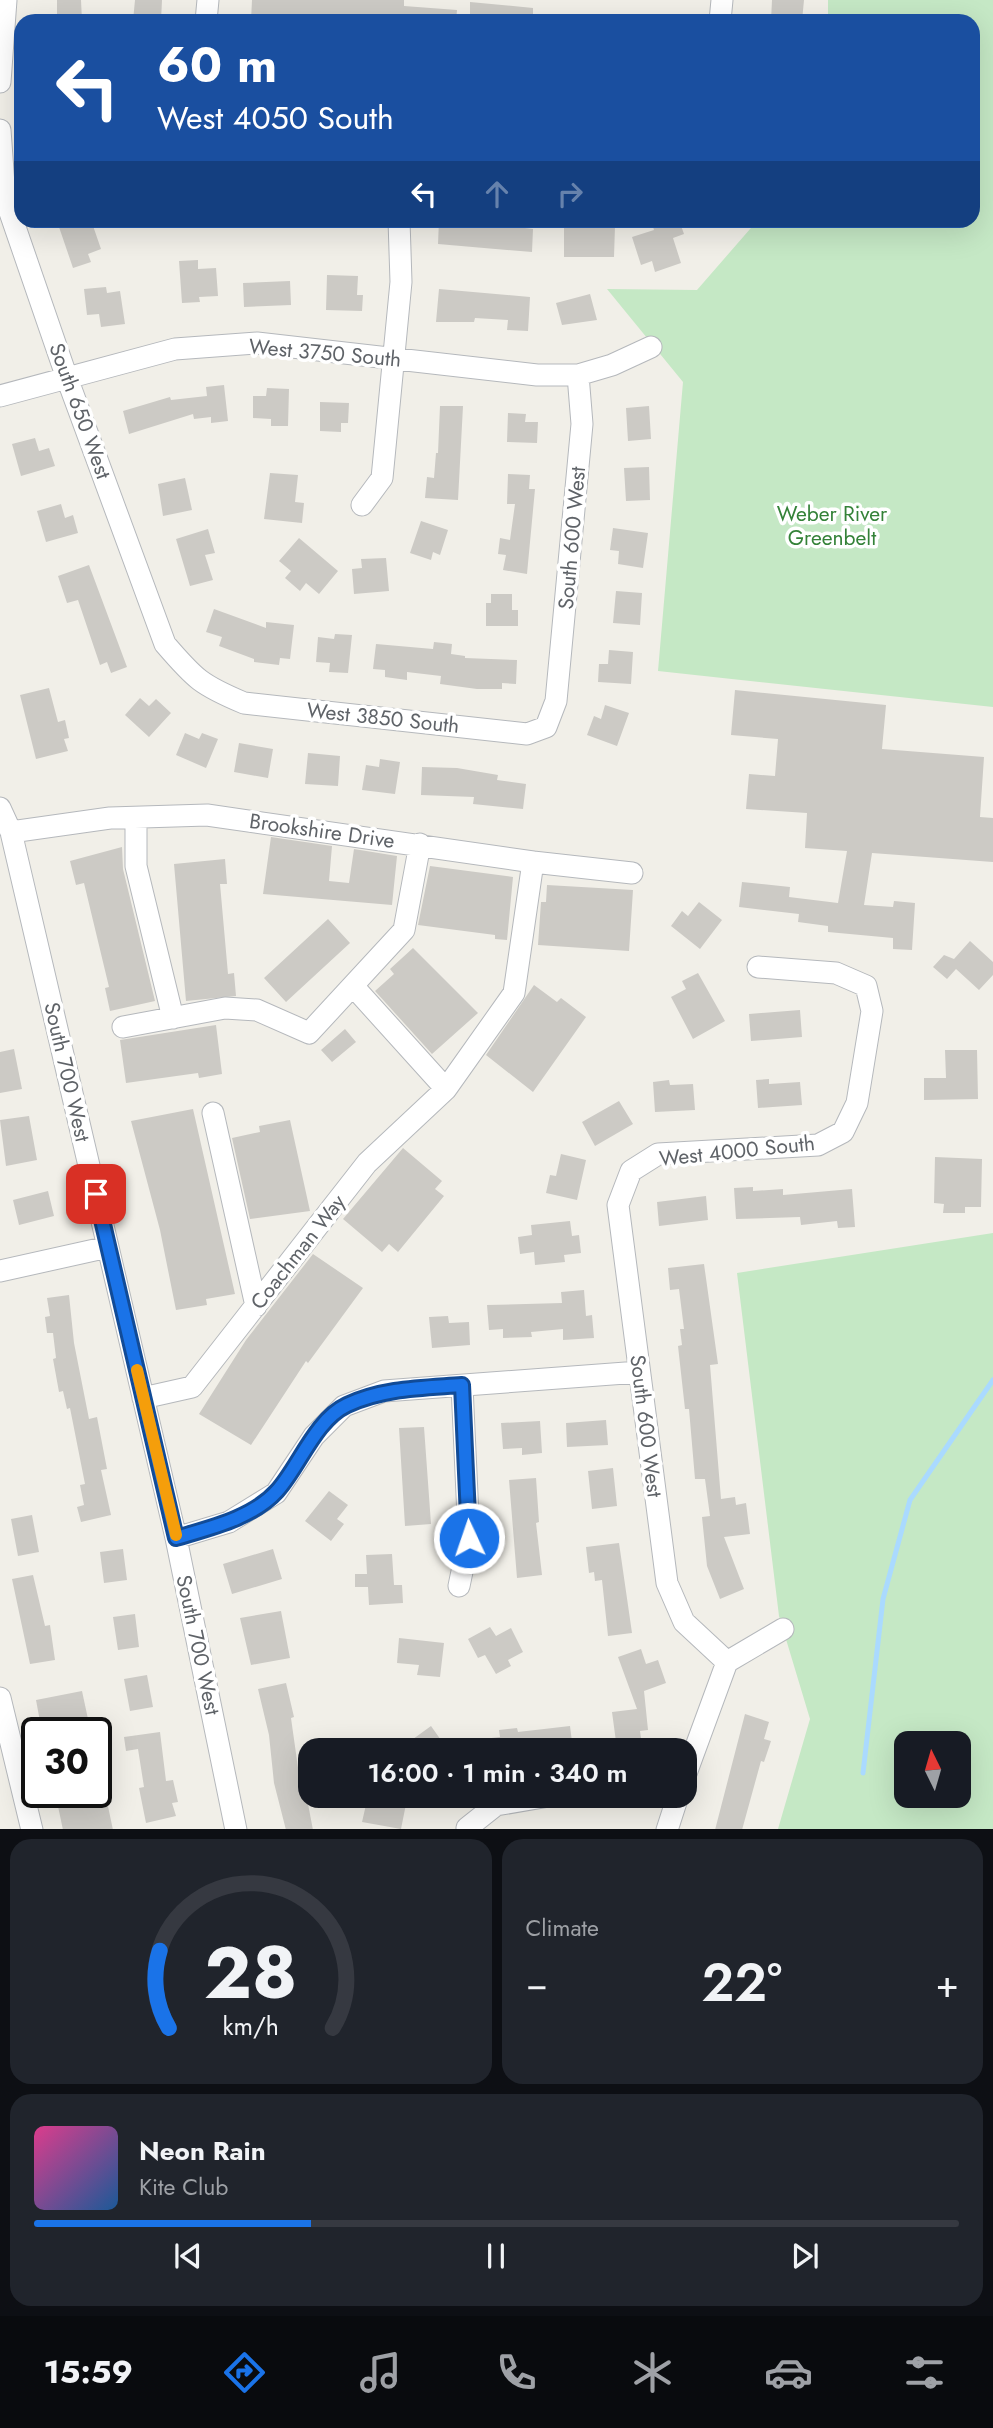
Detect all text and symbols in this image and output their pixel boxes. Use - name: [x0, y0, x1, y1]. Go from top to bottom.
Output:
- text: 60 m: [157, 30, 277, 100]
- icon: left: [42, 42, 133, 133]
- text: West 4050 South: [157, 95, 394, 141]
- icon: left: [405, 175, 443, 213]
- icon: ahead: [478, 175, 516, 213]
- icon: right: [551, 175, 589, 213]
- street label: West 3750 South: [248, 331, 402, 375]
- street label: South 650 West: [42, 339, 118, 483]
- street label: South 600 West: [551, 465, 593, 611]
- park label: Weber River Greenbelt: [777, 499, 888, 553]
- street label: West 3850 South: [305, 695, 461, 741]
- street label: Brookshire Drive: [247, 806, 397, 856]
- street label: South 700 West: [36, 999, 98, 1145]
- street label: West 4000 South: [658, 1128, 816, 1174]
- pin: [66, 1164, 126, 1224]
- icon: arrive: [77, 1175, 115, 1213]
- street label: Coachman Way: [243, 1188, 353, 1316]
- street label: South 600 West: [622, 1353, 670, 1499]
- position arrow: [432, 1501, 506, 1575]
- street label: South 700 West: [169, 1572, 227, 1718]
- speed limit sign: 30: [21, 1717, 112, 1808]
- north arrow: [894, 1731, 971, 1808]
- map controls: [894, 1731, 971, 1808]
- text: 16:00 · 1 min · 340 m: [367, 1754, 628, 1792]
- text: Climate: [526, 1911, 599, 1945]
- text: 28: [204, 1920, 297, 2025]
- text: 22°: [701, 1945, 782, 2021]
- text: −: [526, 1956, 548, 2011]
- text: +: [936, 1956, 959, 2011]
- text: km/h: [222, 2007, 279, 2043]
- text: Neon Rain: [139, 2132, 266, 2170]
- text: Kite Club: [139, 2170, 228, 2204]
- icon: previous: [169, 2237, 207, 2275]
- icon: pause: [477, 2237, 515, 2275]
- icon: next: [786, 2237, 824, 2275]
- icon: directions: [220, 2348, 269, 2397]
- icon: music: [356, 2348, 405, 2397]
- icon: phone: [492, 2348, 541, 2397]
- icon: climate: [628, 2348, 677, 2397]
- icon: car: [764, 2348, 813, 2397]
- icon: filters: [900, 2348, 949, 2397]
- text: 15:59: [44, 2349, 133, 2395]

